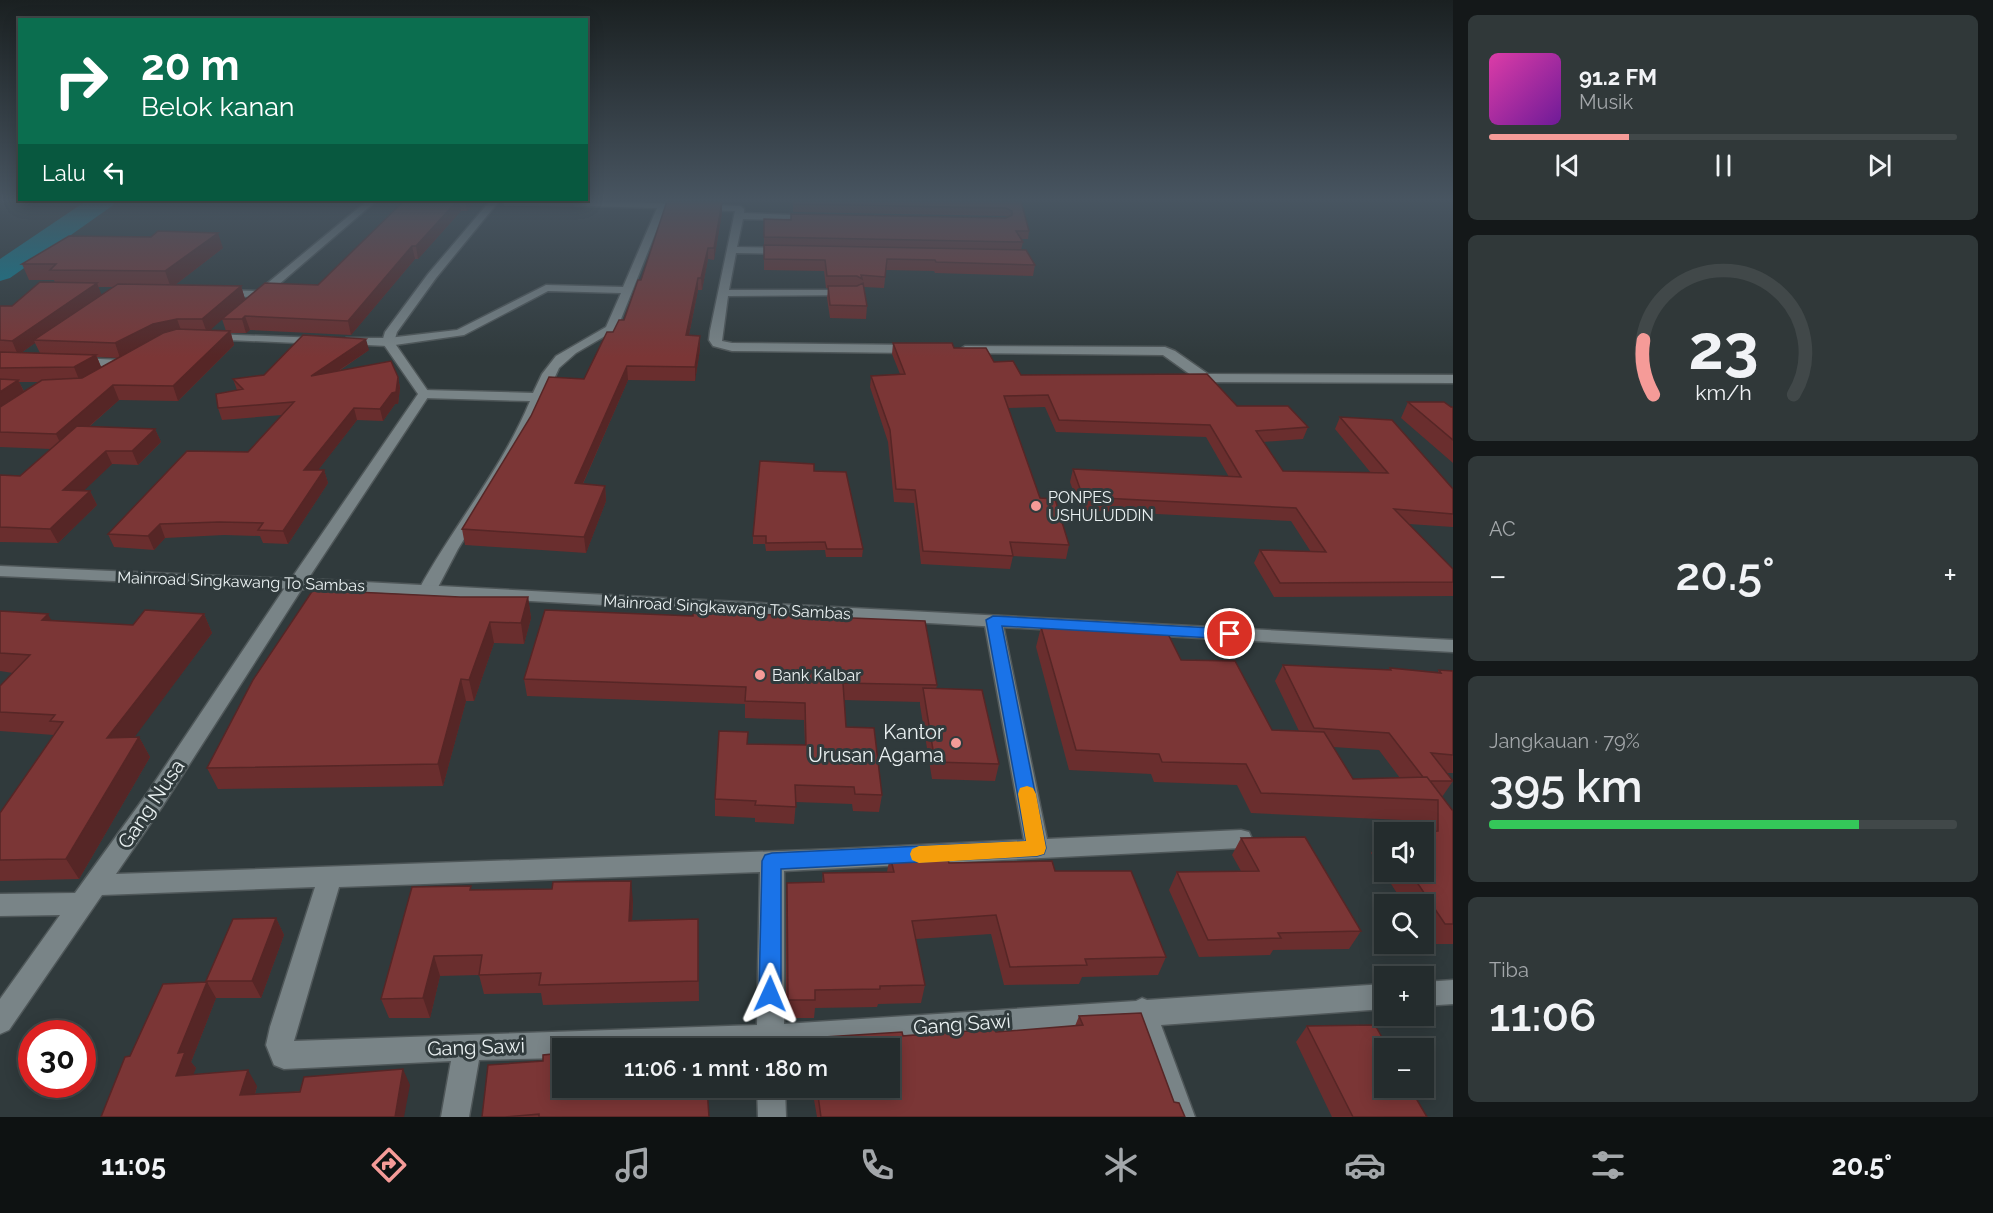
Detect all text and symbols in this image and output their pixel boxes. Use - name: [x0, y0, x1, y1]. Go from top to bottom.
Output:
- text: 20 m: [141, 41, 240, 90]
- icon: right: [42, 42, 120, 120]
- text: 91.2 FM: [1579, 64, 1657, 90]
- text: Musik: [1579, 90, 1633, 114]
- text: Belok kanan: [141, 91, 295, 122]
- icon: previous: [1551, 149, 1584, 182]
- icon: pause: [1707, 149, 1740, 182]
- icon: next: [1863, 149, 1896, 182]
- icon: left: [98, 156, 131, 189]
- text: Lalu: [42, 160, 86, 186]
- text: 23: [1688, 310, 1758, 384]
- text: km/h: [1695, 381, 1751, 406]
- place label: PONPES USHULUDDIN: [1048, 488, 1154, 525]
- marker: PONPES USHULUDDIN: [1029, 499, 1043, 513]
- text: AC: [1489, 517, 1516, 541]
- text: 20.5°: [1675, 548, 1775, 601]
- text: −: [1489, 556, 1507, 595]
- text: +: [1943, 556, 1957, 595]
- street label: Mainroad Singkawang To Sambas: [117, 568, 365, 595]
- street label: Mainroad Singkawang To Sambas: [603, 592, 851, 623]
- pin: [1204, 608, 1255, 659]
- icon: arrive: [1213, 617, 1246, 650]
- place label: Bank Kalbar: [772, 666, 861, 685]
- marker: Bank Kalbar: [753, 668, 767, 682]
- place label: Kantor Urusan Agama: [808, 720, 944, 767]
- text: Jangkauan · 79%: [1489, 729, 1640, 753]
- marker: Kantor Urusan Agama: [949, 736, 963, 750]
- street label: Gang Nusa: [112, 755, 190, 853]
- text: 395 km: [1489, 760, 1643, 813]
- map controls: [1374, 822, 1434, 1098]
- button: sound: [1374, 822, 1434, 882]
- button: search: [1374, 894, 1434, 954]
- text: Tiba: [1489, 958, 1529, 982]
- position arrow: [738, 962, 802, 1026]
- button: +: [1374, 966, 1434, 1026]
- text: 11:06: [1489, 989, 1596, 1042]
- street label: Gang Sawi: [912, 1009, 1012, 1039]
- speed limit sign: 30: [18, 1020, 96, 1098]
- street label: Gang Sawi: [427, 1033, 525, 1061]
- button: −: [1374, 1038, 1434, 1098]
- text: 11:06 · 1 mnt · 180 m: [624, 1055, 828, 1081]
- icon: directions: [368, 1144, 410, 1186]
- icon: music: [612, 1144, 654, 1186]
- icon: phone: [856, 1144, 898, 1186]
- icon: climate: [1100, 1144, 1142, 1186]
- icon: car: [1344, 1144, 1386, 1186]
- icon: filters: [1587, 1144, 1629, 1186]
- text: 11:05: [101, 1150, 166, 1181]
- text: 20.5°: [1831, 1150, 1892, 1181]

